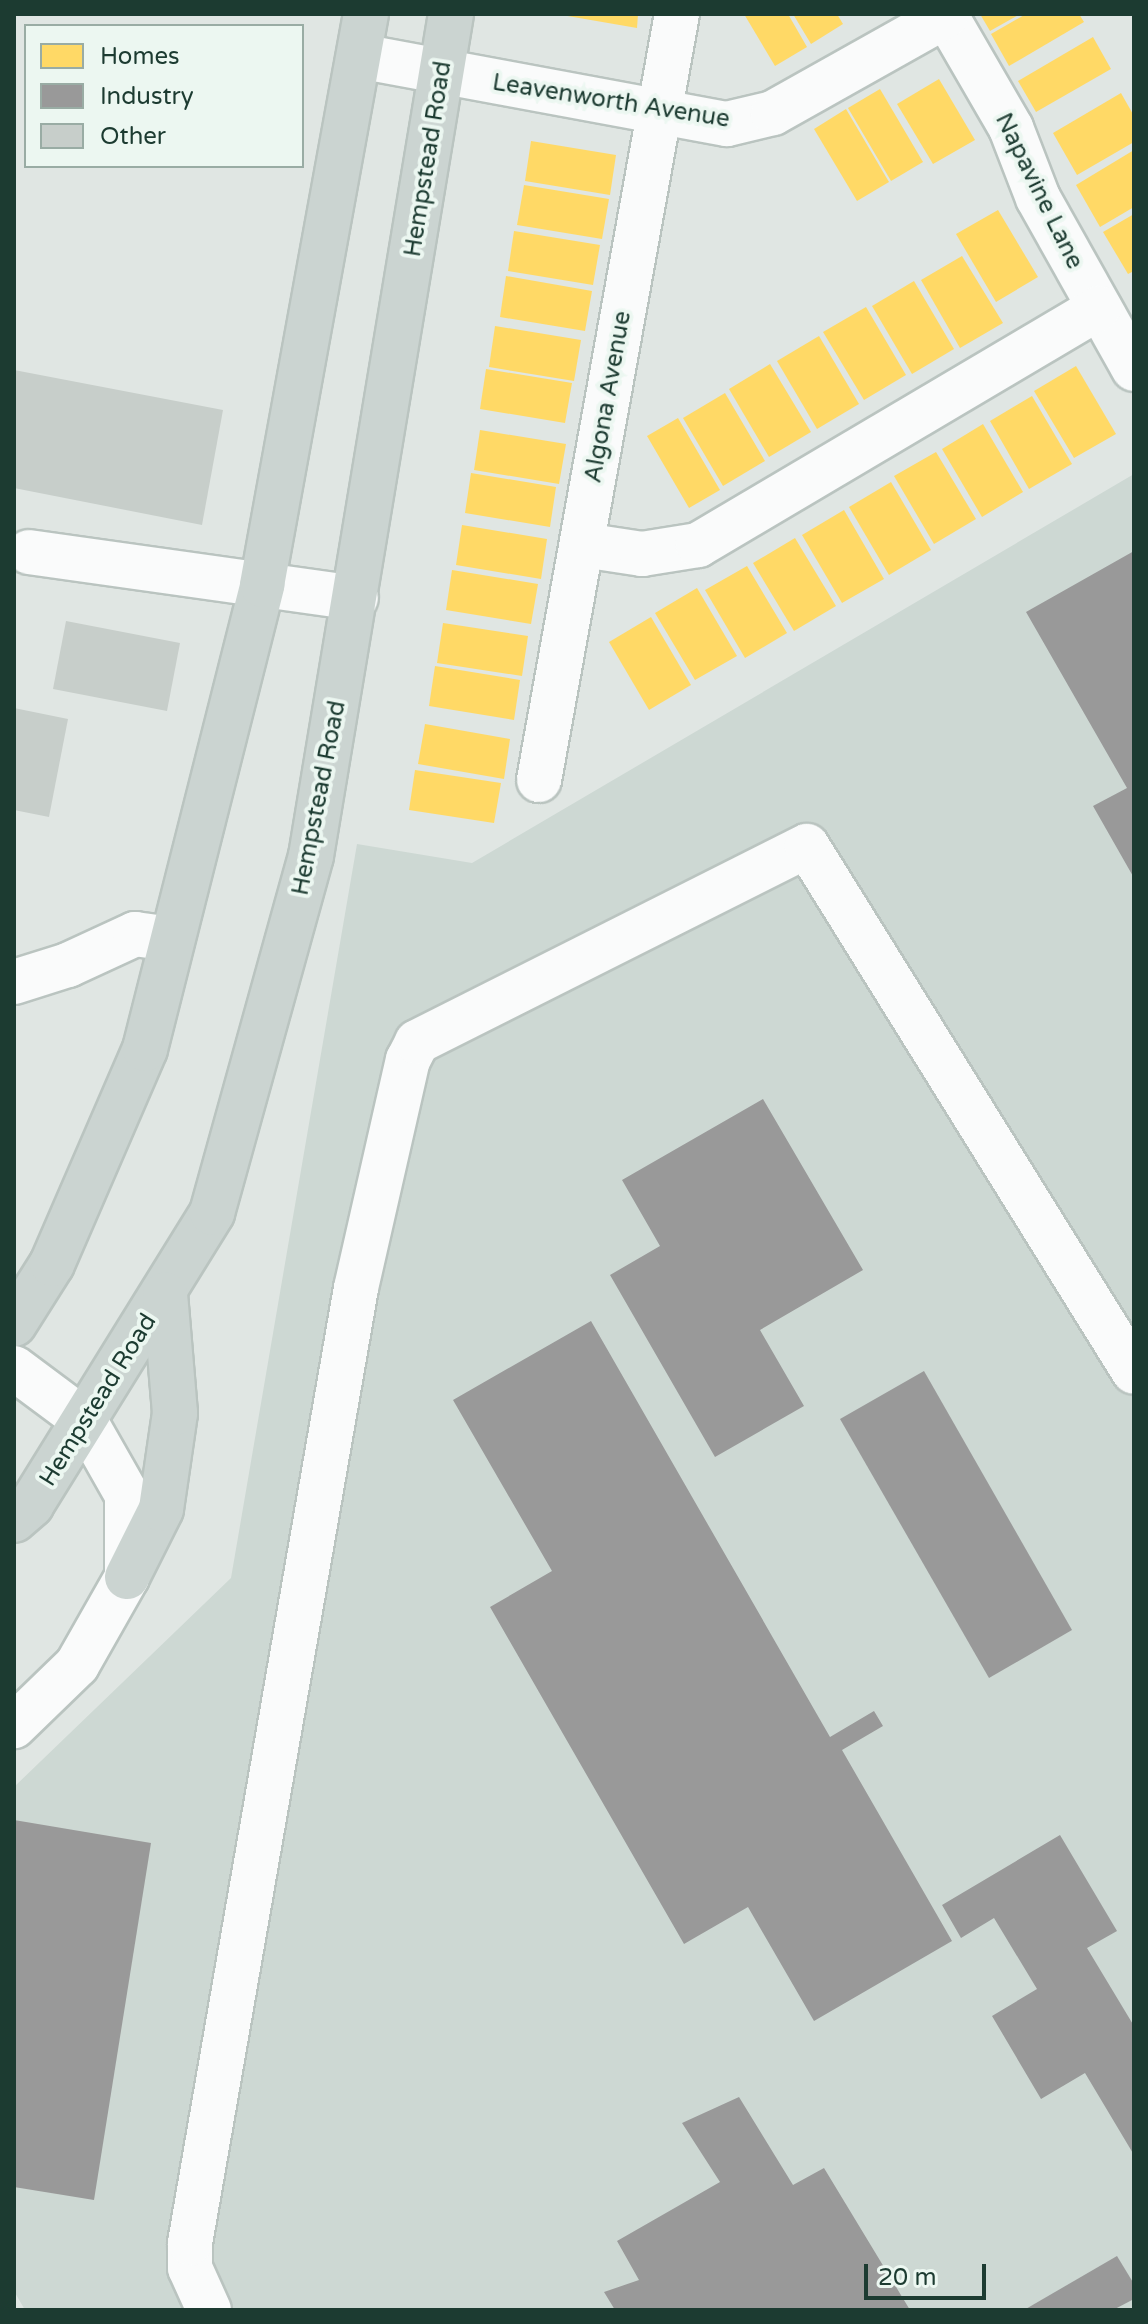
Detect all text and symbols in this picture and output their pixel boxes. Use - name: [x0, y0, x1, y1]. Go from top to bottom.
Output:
- legend: [24, 24, 304, 168]
- text: Homes: [100, 42, 180, 71]
- street label: Hempstead Road: [398, 59, 458, 259]
- street label: Leavenworth Avenue: [490, 68, 732, 134]
- text: Industry: [100, 82, 194, 111]
- street label: Napavine Lane: [989, 108, 1089, 274]
- text: Other: [100, 122, 166, 151]
- street label: Algona Avenue: [579, 309, 637, 485]
- street label: Hempstead Road: [286, 698, 352, 898]
- street label: Hempstead Road: [33, 1309, 163, 1491]
- scale bar: [868, 2248, 990, 2298]
- text: 20 m: [878, 2263, 936, 2292]

